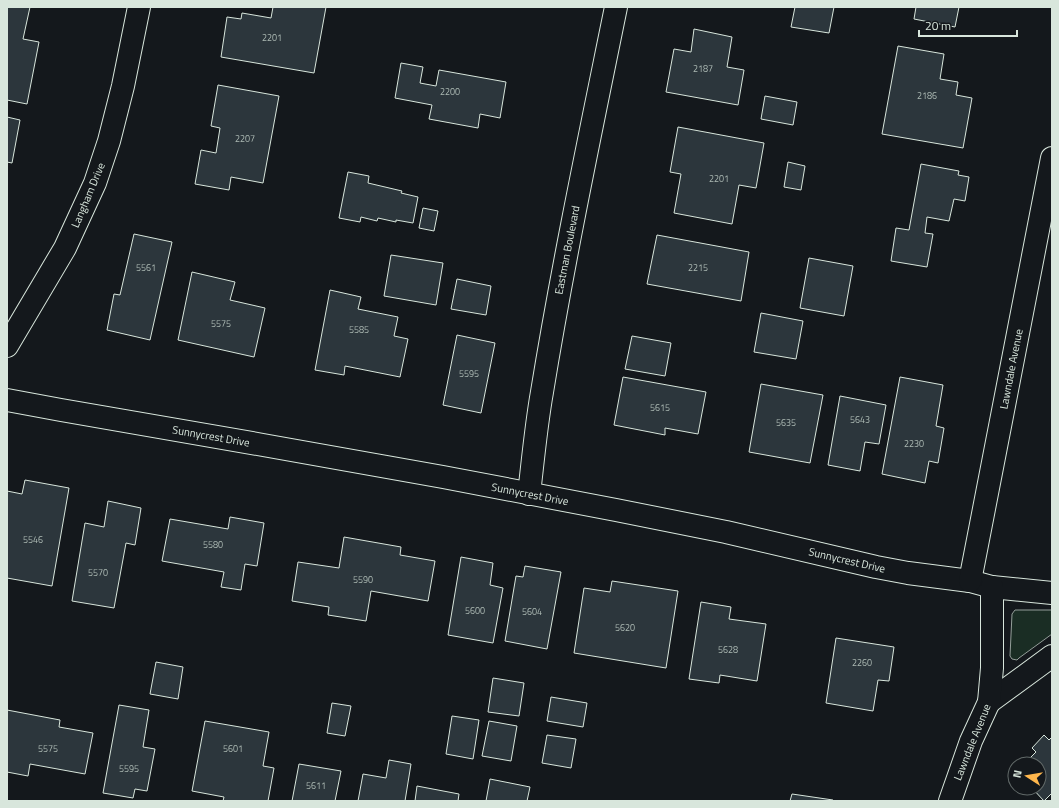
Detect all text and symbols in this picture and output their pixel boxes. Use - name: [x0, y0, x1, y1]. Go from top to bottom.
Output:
- scale bar: [919, 12, 1017, 38]
- text: 20 m: [925, 16, 951, 35]
- house number: 2201: [262, 31, 282, 44]
- house number: 2187: [693, 62, 713, 75]
- house number: 2200: [440, 85, 460, 98]
- house number: 2186: [917, 89, 937, 102]
- house number: 2207: [235, 132, 255, 145]
- street label: Langham Drive: [67, 160, 109, 230]
- house number: 2201: [709, 172, 729, 185]
- street label: Eastman Boulevard: [551, 204, 583, 296]
- house number: 5561: [136, 261, 156, 274]
- house number: 2215: [688, 261, 708, 274]
- house number: 5575: [211, 317, 231, 330]
- house number: 5585: [349, 323, 369, 336]
- street label: Lawndale Avenue: [995, 327, 1027, 410]
- house number: 5595: [459, 367, 479, 380]
- house number: 5615: [650, 401, 670, 414]
- house number: 5643: [850, 413, 870, 426]
- house number: 5635: [776, 416, 796, 429]
- street label: Sunnycrest Drive: [171, 421, 251, 451]
- house number: 2230: [904, 437, 924, 450]
- street label: Sunnycrest Drive: [490, 479, 570, 509]
- house number: 5546: [23, 533, 43, 546]
- house number: 5580: [203, 538, 223, 551]
- street label: Sunnycrest Drive: [807, 543, 887, 577]
- house number: 5570: [88, 566, 108, 579]
- house number: 5590: [353, 573, 373, 586]
- house number: 5600: [465, 604, 485, 617]
- house number: 5604: [522, 605, 542, 618]
- house number: 5620: [615, 621, 635, 634]
- house number: 5628: [718, 643, 738, 656]
- house number: 2260: [852, 656, 872, 669]
- street label: Lawndale Avenue: [949, 701, 995, 783]
- house number: 5575: [38, 742, 58, 755]
- house number: 5601: [223, 742, 243, 755]
- north arrow: [1007, 756, 1047, 796]
- house number: 5595: [119, 762, 139, 775]
- text: N: [1009, 769, 1026, 779]
- house number: 5611: [306, 779, 326, 792]

